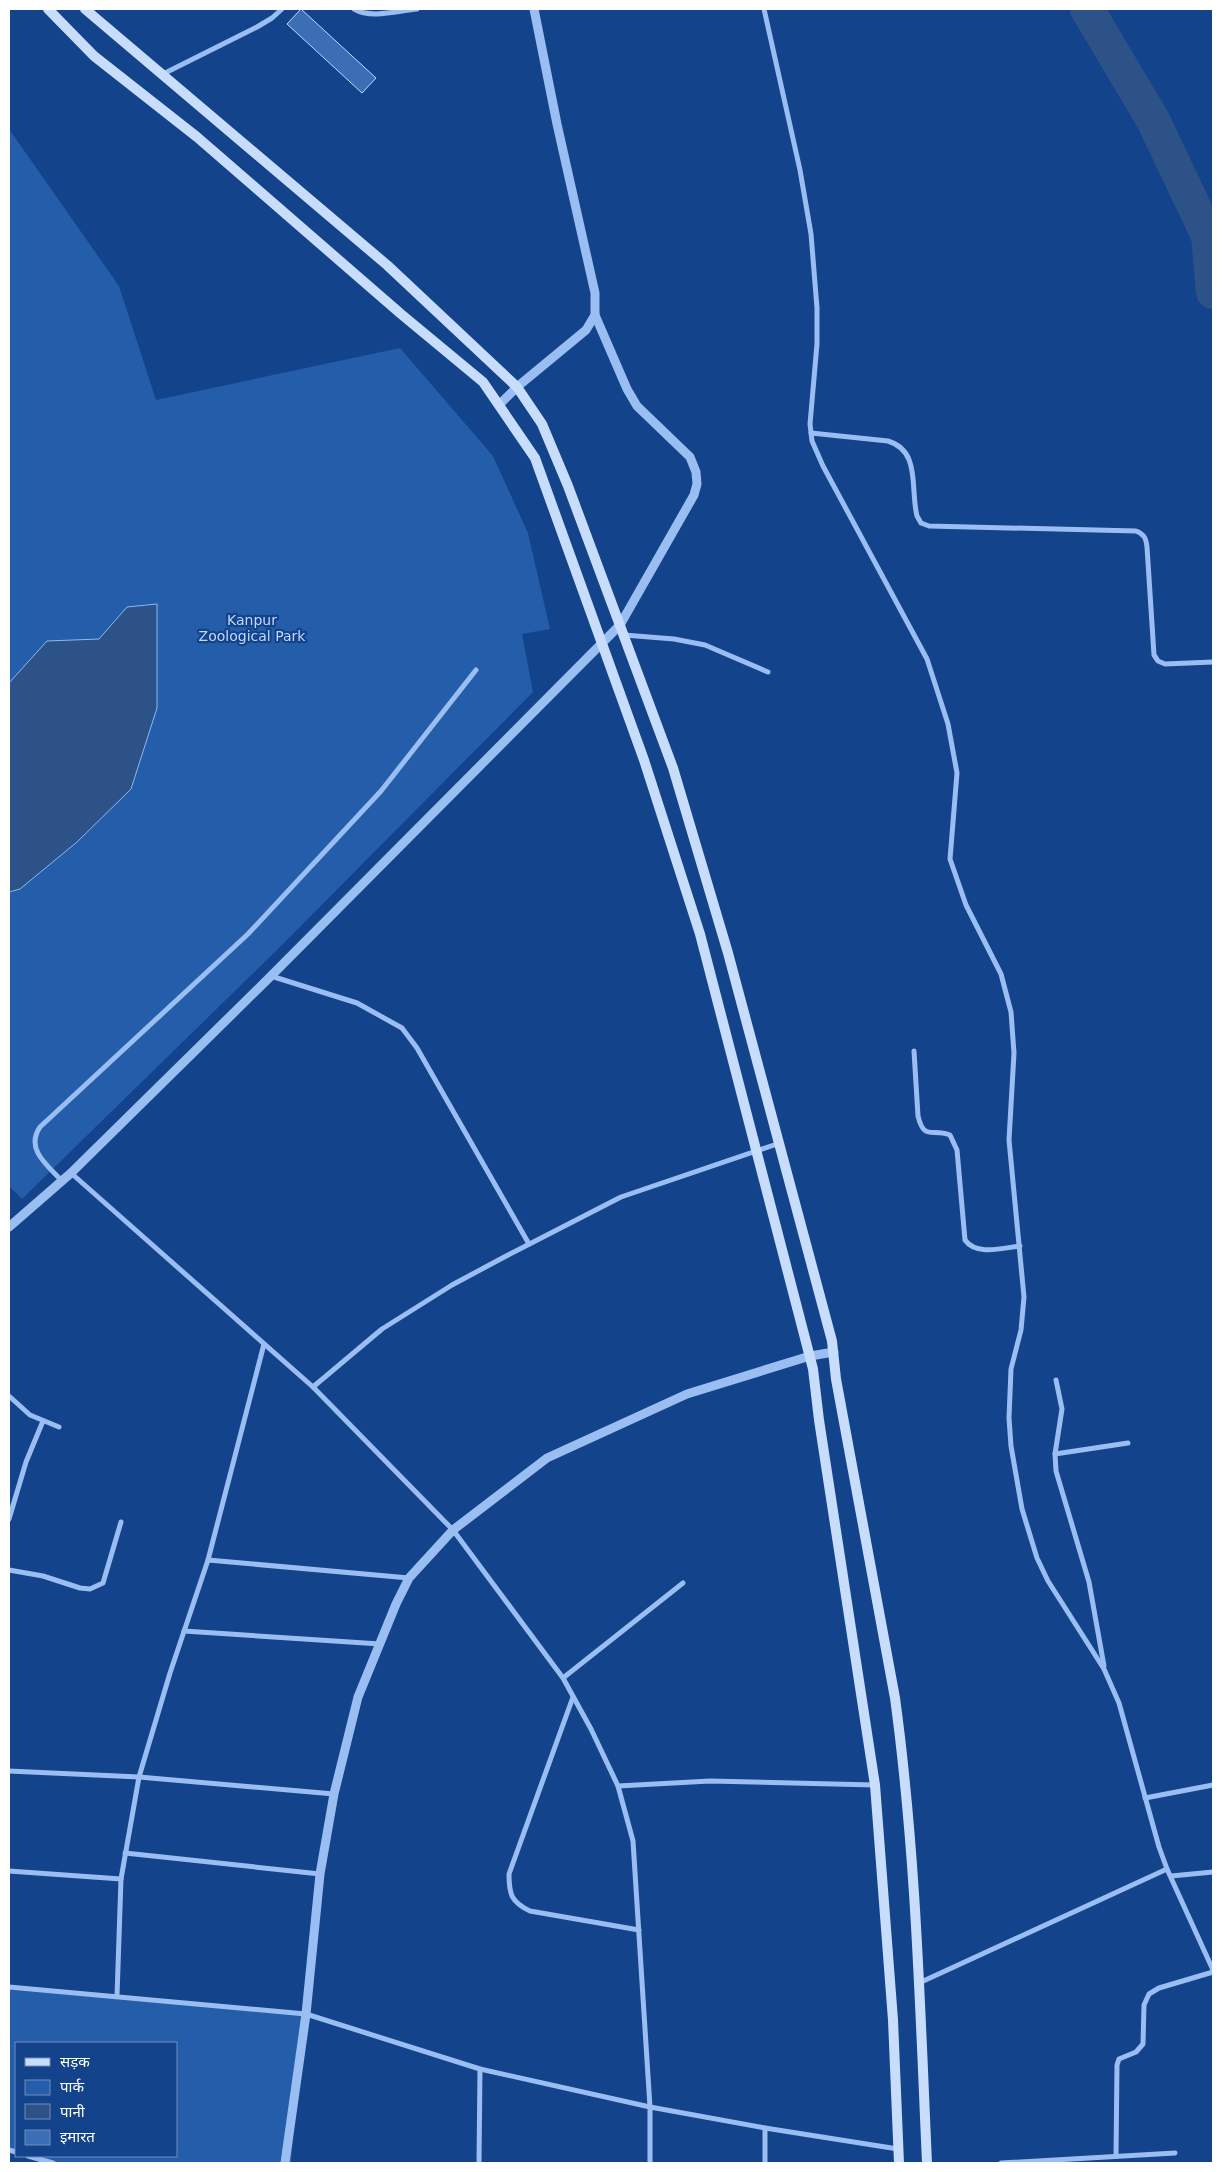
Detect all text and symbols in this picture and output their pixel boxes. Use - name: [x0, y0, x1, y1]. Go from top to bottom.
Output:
- park label: Kanpur Zoological Park: [199, 612, 306, 644]
- legend: [15, 2042, 178, 2157]
- text: सड़क: [60, 2053, 90, 2071]
- text: पार्क: [60, 2078, 84, 2096]
- text: पानी: [60, 2103, 86, 2121]
- text: इमारत: [60, 2128, 95, 2146]

